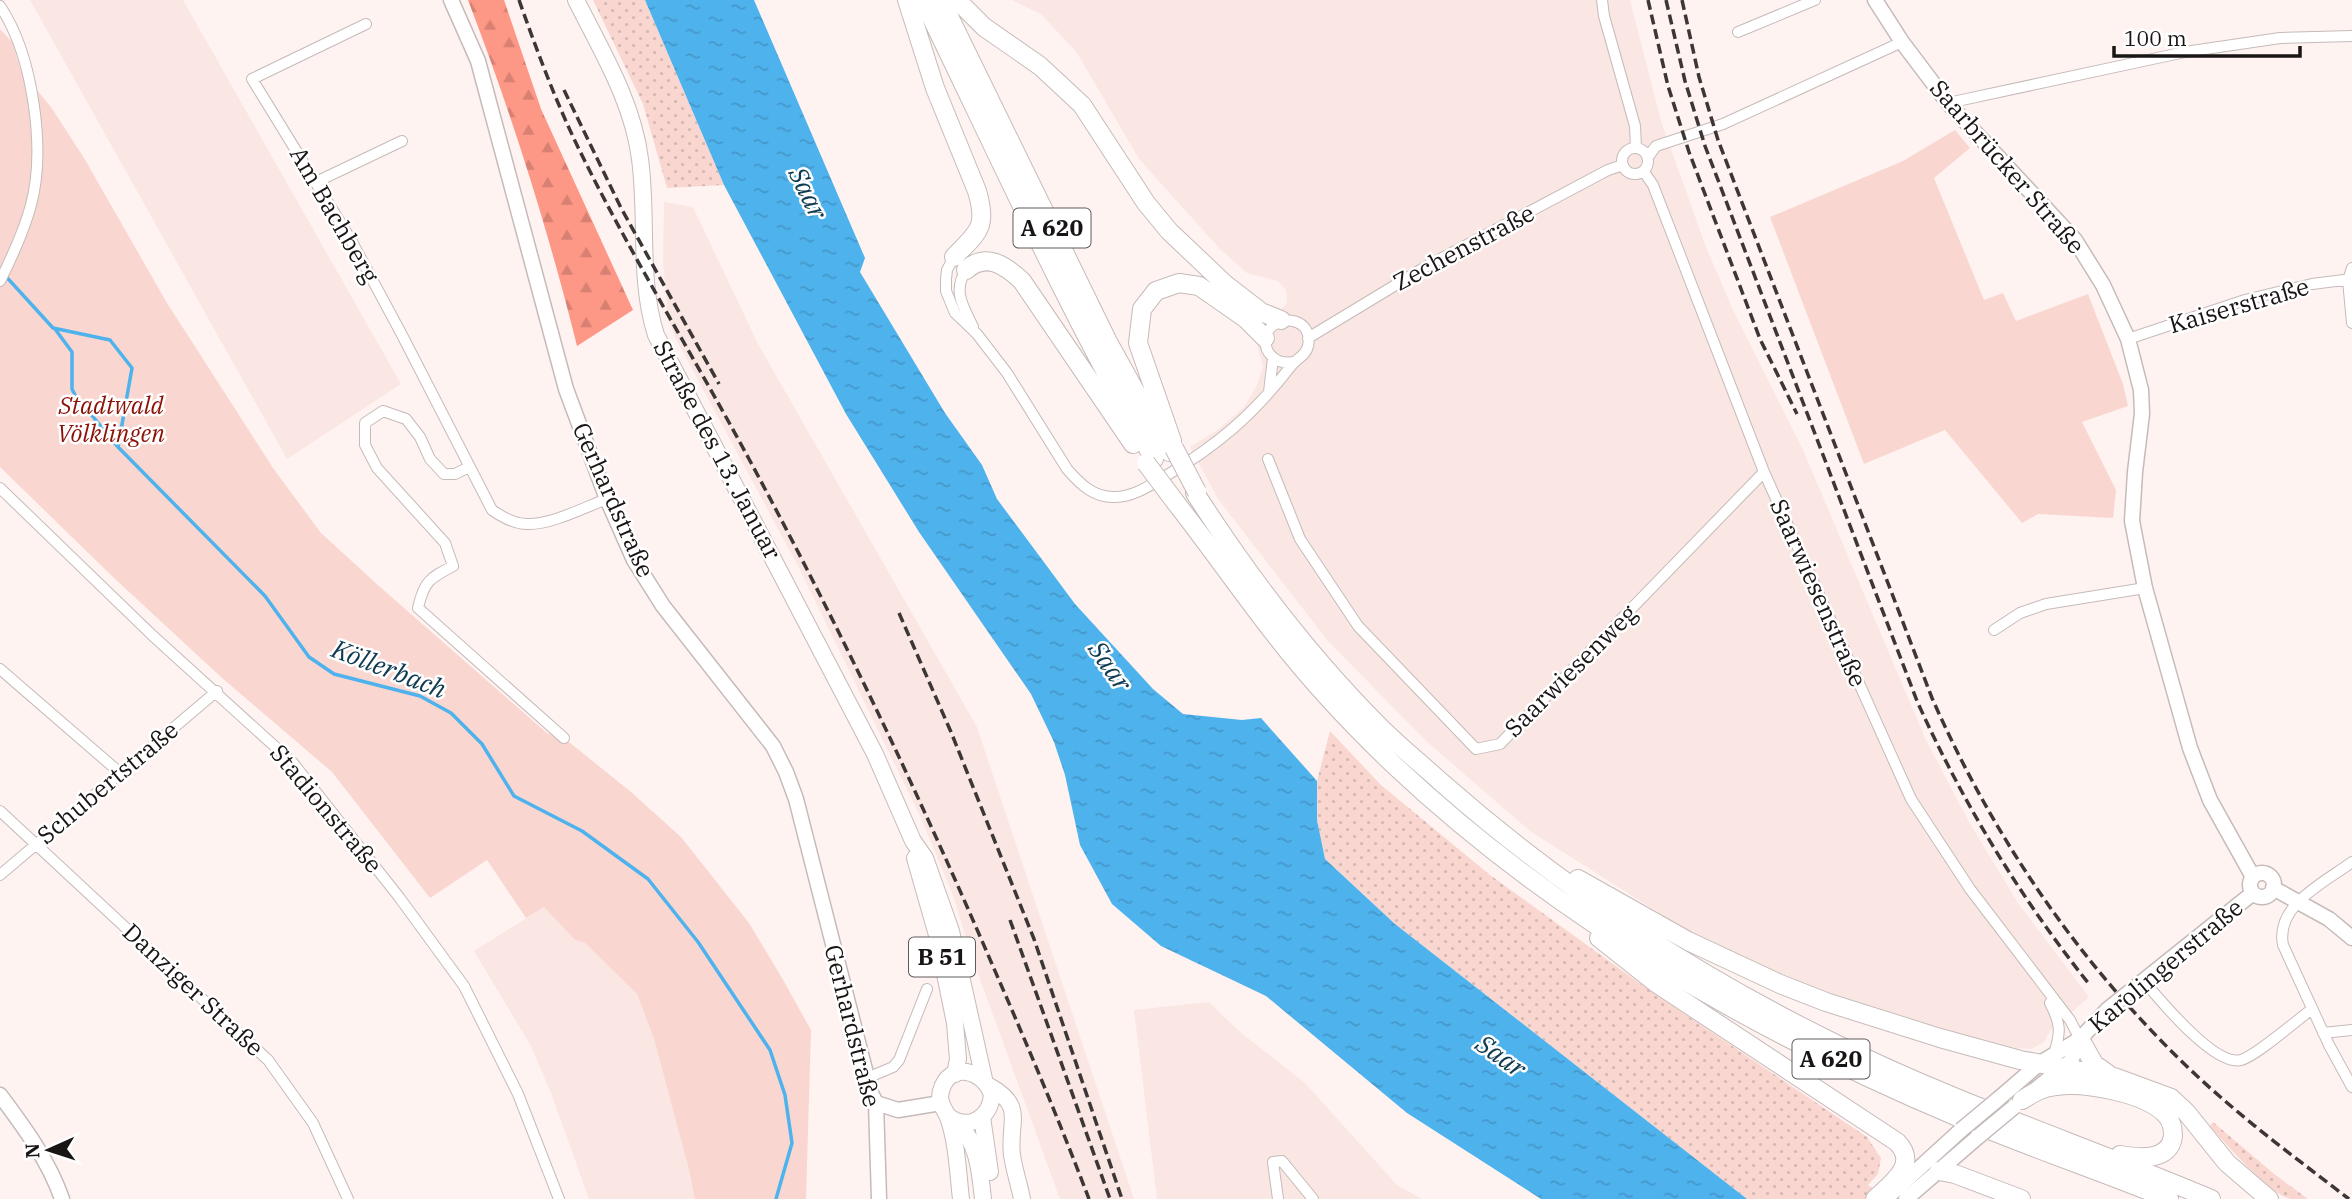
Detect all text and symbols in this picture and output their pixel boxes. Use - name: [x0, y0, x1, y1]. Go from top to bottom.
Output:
- scale bar: [2114, 14, 2300, 58]
- text: 100 m: [2124, 24, 2187, 52]
- street label: Saarbrücker Straße: [1923, 72, 2092, 260]
- street label: Am Bachberg: [283, 140, 387, 289]
- water label: Saar: [781, 160, 836, 225]
- street label: Zechenstraße: [1387, 196, 1540, 298]
- road number: A 620: [1014, 208, 1090, 247]
- street label: Kaiserstraße: [2165, 270, 2313, 340]
- street label: Straße des 13. Januar: [647, 334, 789, 565]
- park label: Stadtwald Völklingen: [57, 389, 165, 449]
- street label: Gerhardstraße: [566, 417, 662, 582]
- street label: Saarwiesenstraße: [1763, 494, 1875, 692]
- street label: Saarwiesenweg: [1497, 597, 1643, 743]
- water label: Köllerbach: [326, 630, 452, 706]
- water label: Saar: [1081, 633, 1141, 698]
- street label: Schubertstraße: [30, 714, 185, 851]
- street label: Stadionstraße: [263, 737, 390, 879]
- street label: Karolingerstraße: [2081, 891, 2249, 1039]
- street label: Danziger Straße: [116, 916, 271, 1063]
- road number: B 51: [909, 938, 975, 976]
- street label: Gerhardstraße: [817, 941, 889, 1110]
- water label: Saar: [1469, 1025, 1534, 1085]
- road number: A 620: [1792, 1040, 1870, 1078]
- north arrow: [14, 1115, 84, 1185]
- text: N: [20, 1143, 44, 1159]

